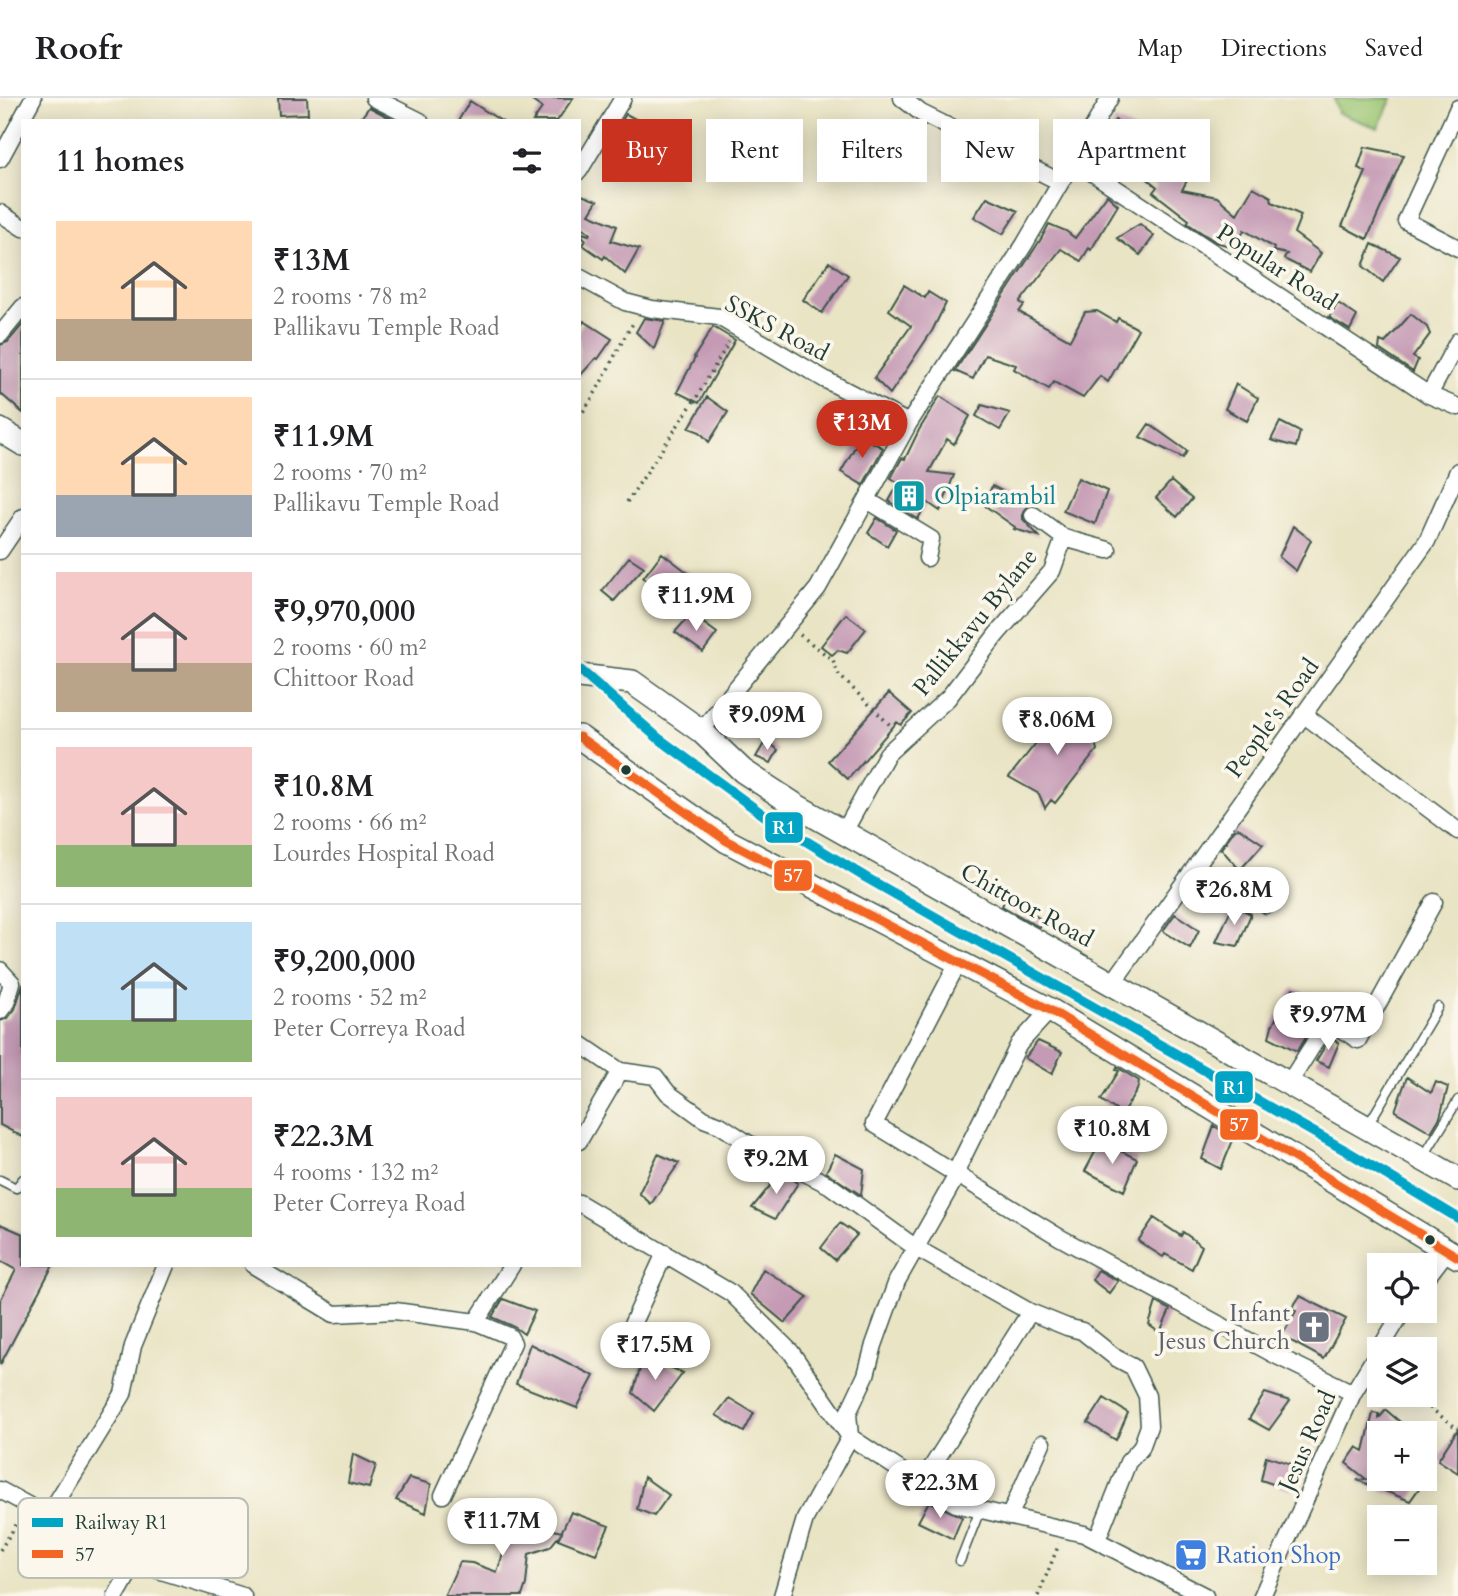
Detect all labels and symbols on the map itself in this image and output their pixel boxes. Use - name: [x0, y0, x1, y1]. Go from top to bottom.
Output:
- street label: Popular Road: [1210, 216, 1344, 319]
- street label: SSKS Road: [719, 287, 835, 370]
- pin: ₹13M: [821, 400, 903, 460]
- building icon: Olpiarambil: [890, 477, 928, 515]
- place label: Olpiarambil: [934, 480, 1056, 513]
- street label: Pallikkavu Bylane: [905, 541, 1045, 703]
- pin: ₹11.9M: [639, 574, 753, 633]
- street label: People's Road: [1218, 652, 1327, 785]
- pin: ₹9.09M: [710, 692, 824, 752]
- pin: ₹8.06M: [1000, 698, 1114, 757]
- unlabelled marker: [619, 763, 633, 777]
- line badge: R1: [764, 811, 804, 844]
- text: R1: [772, 815, 796, 841]
- street label: Chittoor Road: [954, 855, 1099, 956]
- line badge: 57: [773, 859, 813, 892]
- text: 57: [783, 863, 803, 889]
- pin: ₹26.8M: [1177, 868, 1291, 927]
- pin: ₹9.97M: [1271, 992, 1385, 1052]
- line badge: R1: [1214, 1070, 1254, 1104]
- text: R1: [1222, 1075, 1246, 1101]
- pin: ₹10.8M: [1055, 1107, 1169, 1166]
- line badge: 57: [1219, 1108, 1259, 1141]
- text: 57: [1229, 1112, 1249, 1138]
- pin: ₹9.2M: [727, 1136, 825, 1196]
- unlabelled marker: [1423, 1233, 1437, 1247]
- place label: Infant Jesus Church: [1155, 1297, 1290, 1358]
- church icon: Infant Jesus Church: [1295, 1308, 1333, 1346]
- pin: ₹17.5M: [598, 1322, 712, 1382]
- street label: Jesus Road: [1269, 1385, 1344, 1500]
- pin: ₹22.3M: [883, 1460, 997, 1520]
- legend: [18, 1498, 248, 1578]
- pin: ₹11.7M: [445, 1498, 559, 1558]
- text: Railway R1: [75, 1510, 168, 1536]
- supermarket icon: Ration Shop: [1172, 1536, 1210, 1574]
- place label: Ration Shop: [1216, 1539, 1341, 1572]
- text: 57: [75, 1542, 95, 1568]

